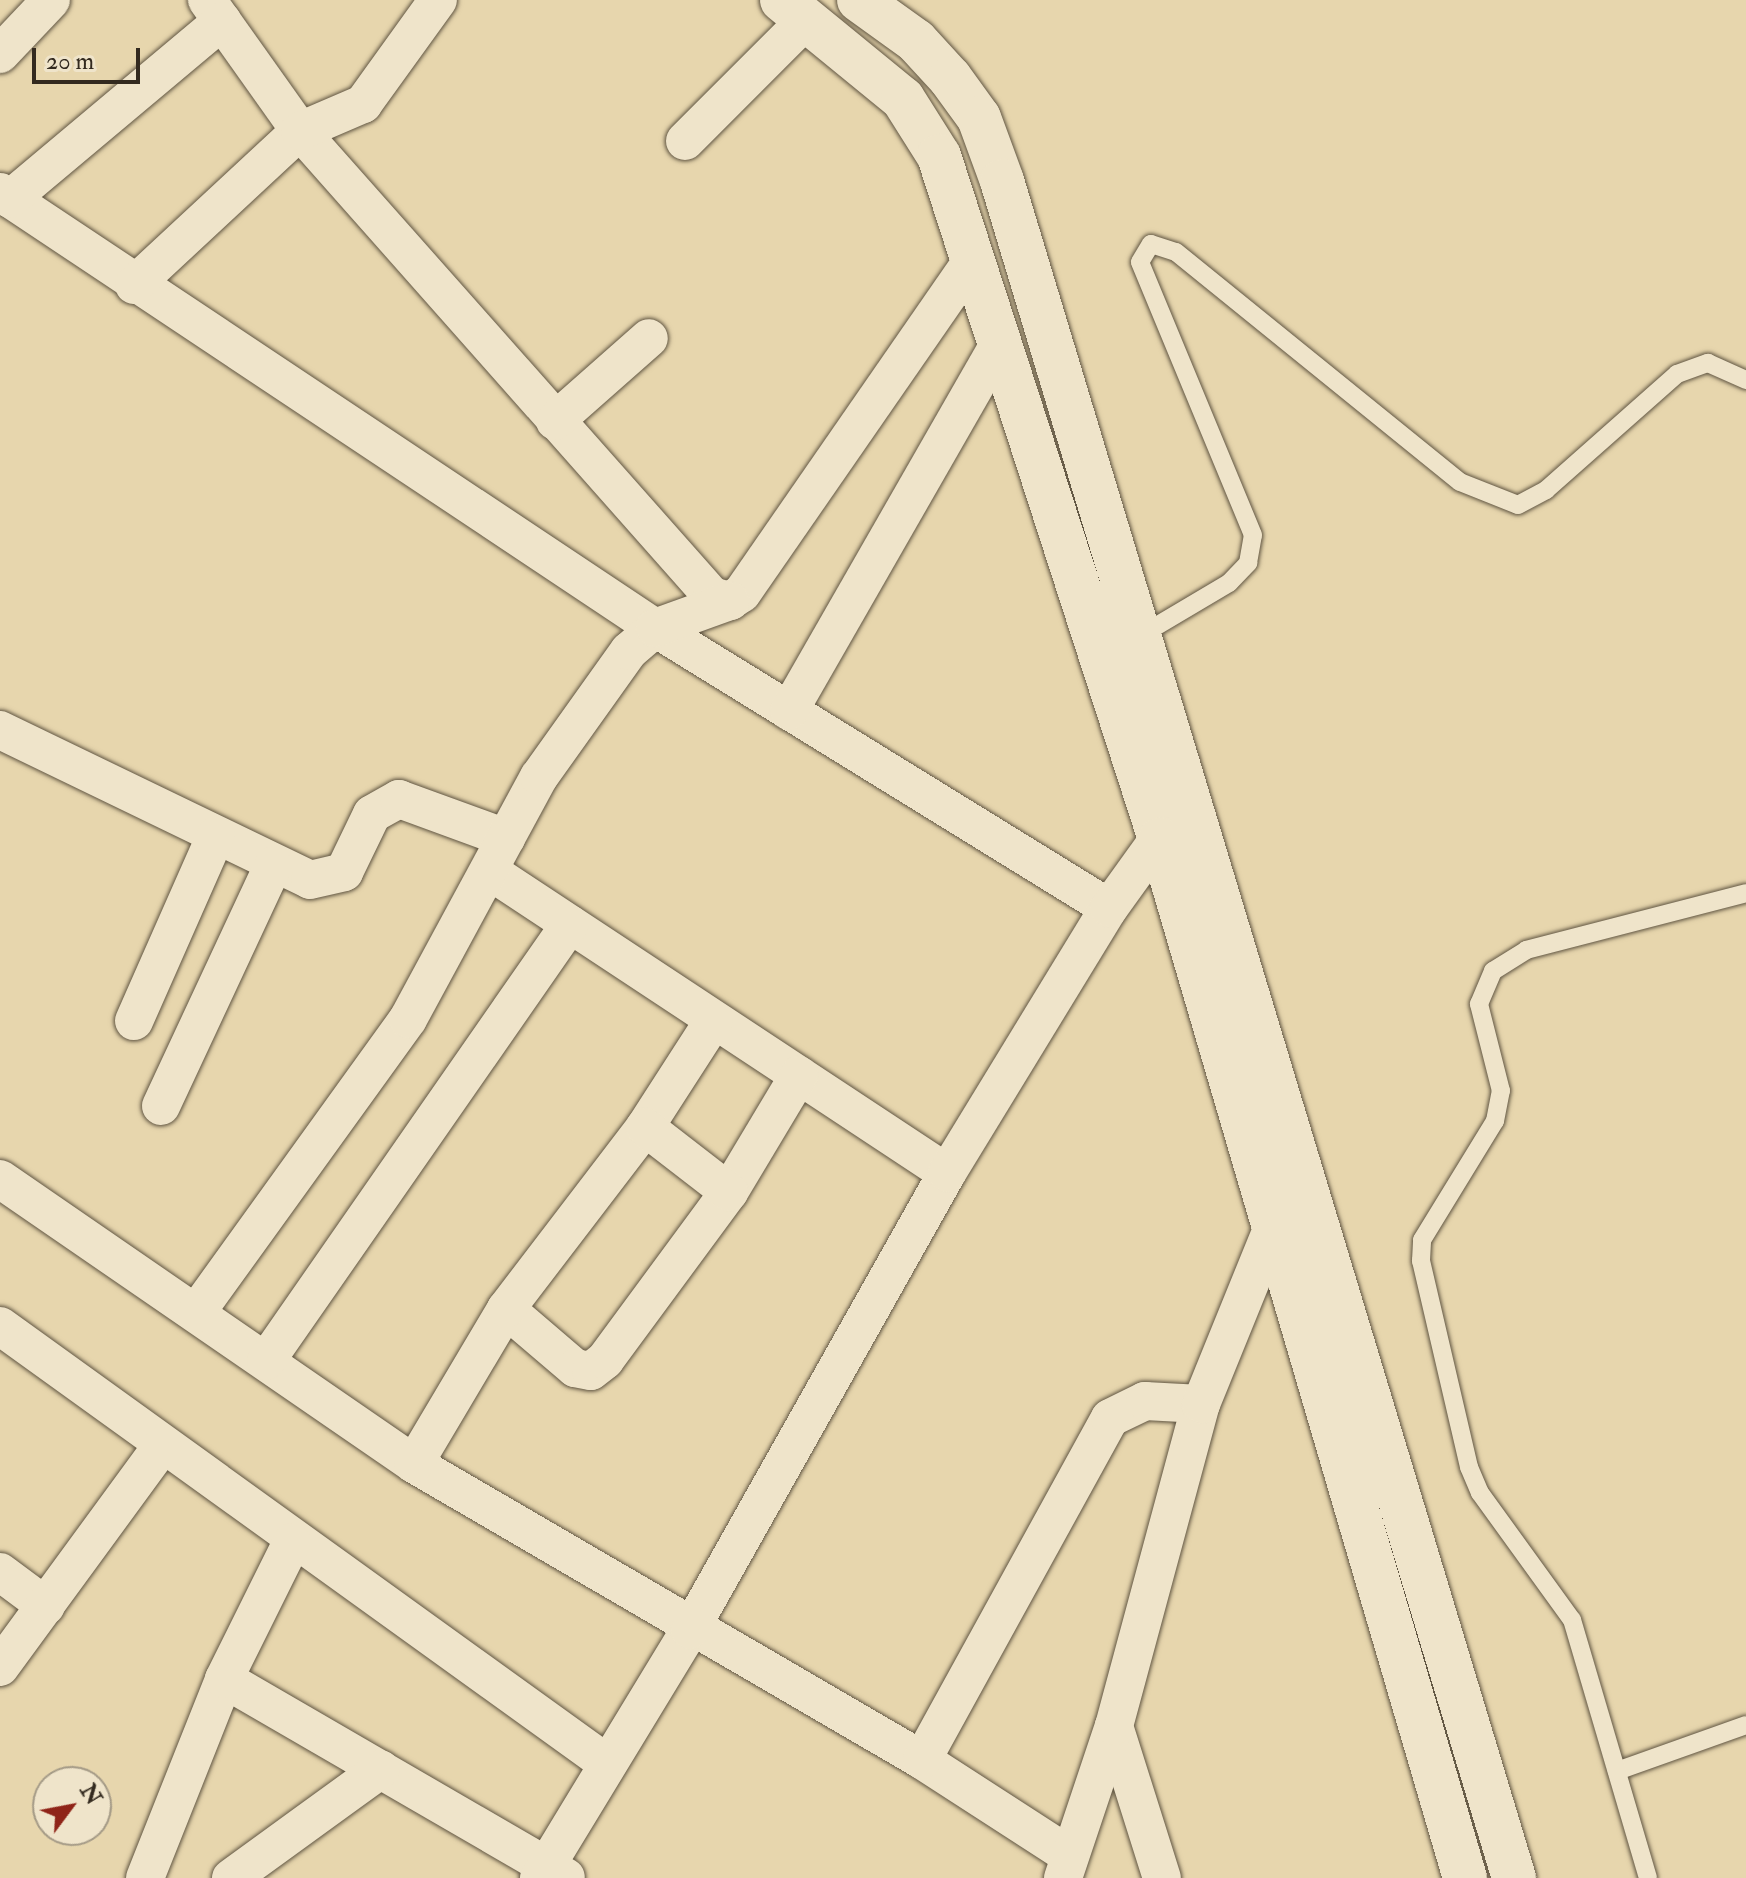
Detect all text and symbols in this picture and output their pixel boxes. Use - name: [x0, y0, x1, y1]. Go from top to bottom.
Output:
- scale bar: [36, 32, 144, 82]
- text: 20 m: [46, 46, 94, 77]
- north arrow: [32, 1766, 112, 1846]
- text: N: [74, 1779, 108, 1810]

